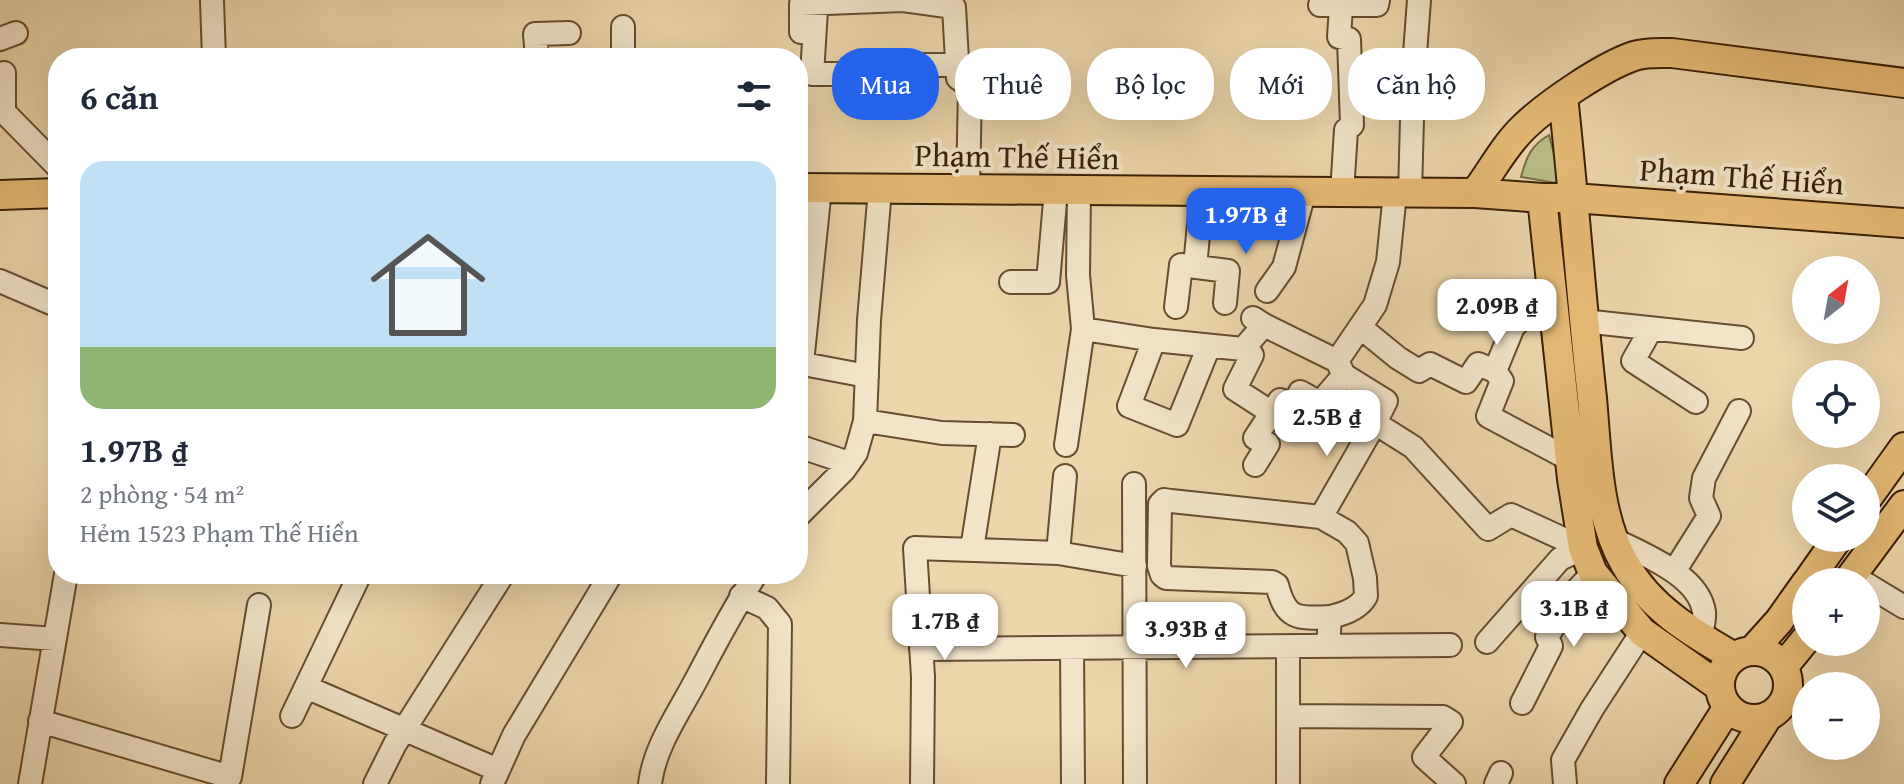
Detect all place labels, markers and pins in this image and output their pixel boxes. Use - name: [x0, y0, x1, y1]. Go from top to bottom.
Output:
- pin: 1.97B ₫: [1172, 188, 1320, 256]
- pin: 2.09B ₫: [1423, 279, 1571, 347]
- pin: 2.5B ₫: [1262, 390, 1392, 458]
- pin: 3.1B ₫: [1509, 581, 1639, 649]
- pin: 1.7B ₫: [880, 594, 1010, 662]
- pin: 3.93B ₫: [1112, 602, 1260, 670]

